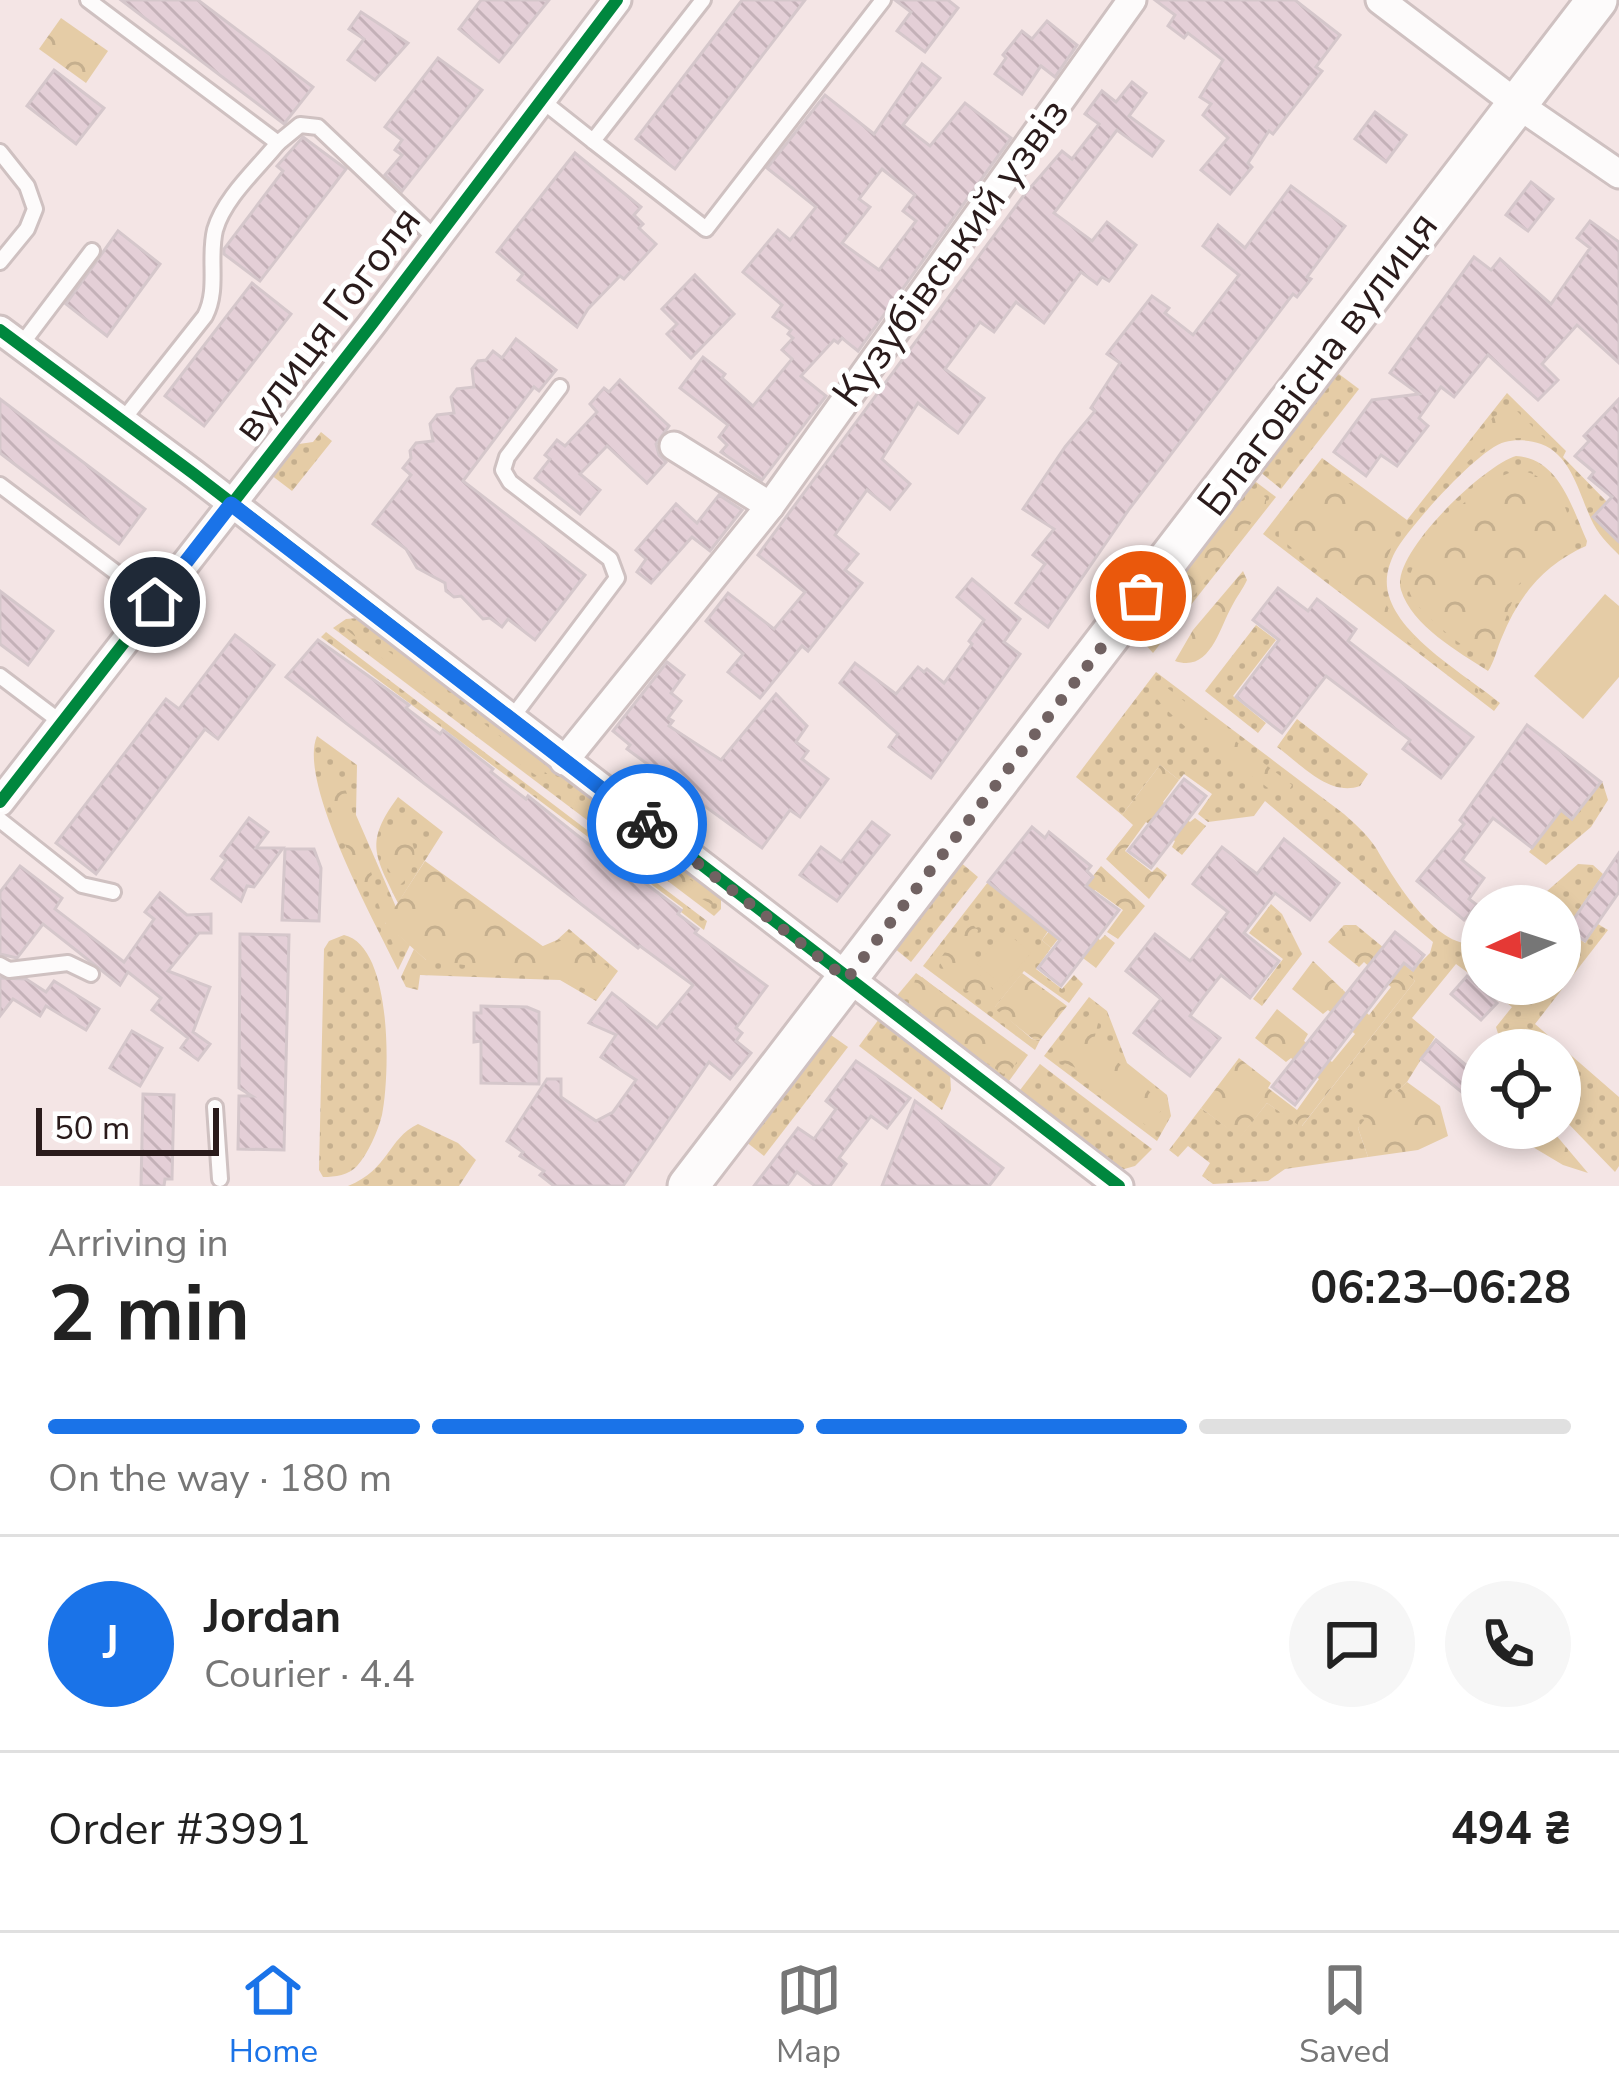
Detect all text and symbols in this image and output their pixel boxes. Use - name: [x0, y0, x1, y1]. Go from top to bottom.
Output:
- street label: Кузубівський узвіз: [820, 87, 1082, 419]
- street label: вулиця Гоголя: [220, 195, 434, 453]
- street label: Благовісна вулиця: [1185, 200, 1451, 528]
- pin: [1090, 545, 1192, 647]
- pin: [104, 551, 206, 653]
- icon: bag: [1108, 563, 1174, 629]
- icon: home: [122, 569, 188, 635]
- courier: [587, 764, 707, 884]
- icon: bike: [614, 791, 680, 857]
- north arrow: [1461, 885, 1581, 1005]
- map controls: [1461, 885, 1581, 1149]
- button: locate: [1461, 1029, 1581, 1149]
- scale bar: [36, 1102, 219, 1155]
- text: 50 m: [54, 1106, 130, 1151]
- text: Arriving in: [48, 1217, 229, 1270]
- text: 06:23–06:28: [1310, 1258, 1571, 1319]
- text: 2 min: [48, 1261, 250, 1368]
- text: On the way · 180 m: [48, 1452, 392, 1505]
- button: chat: [1289, 1581, 1415, 1707]
- button: phone: [1445, 1581, 1571, 1707]
- text: Jordan: [204, 1587, 341, 1648]
- text: J: [103, 1613, 119, 1674]
- text: Courier · 4.4: [204, 1648, 415, 1701]
- text: Order #3991: [48, 1799, 311, 1860]
- text: 494 ₴: [1451, 1799, 1571, 1860]
- tab: Home: [229, 1957, 318, 2074]
- tab: Map: [776, 1957, 842, 2074]
- tab: Saved: [1299, 1957, 1390, 2074]

